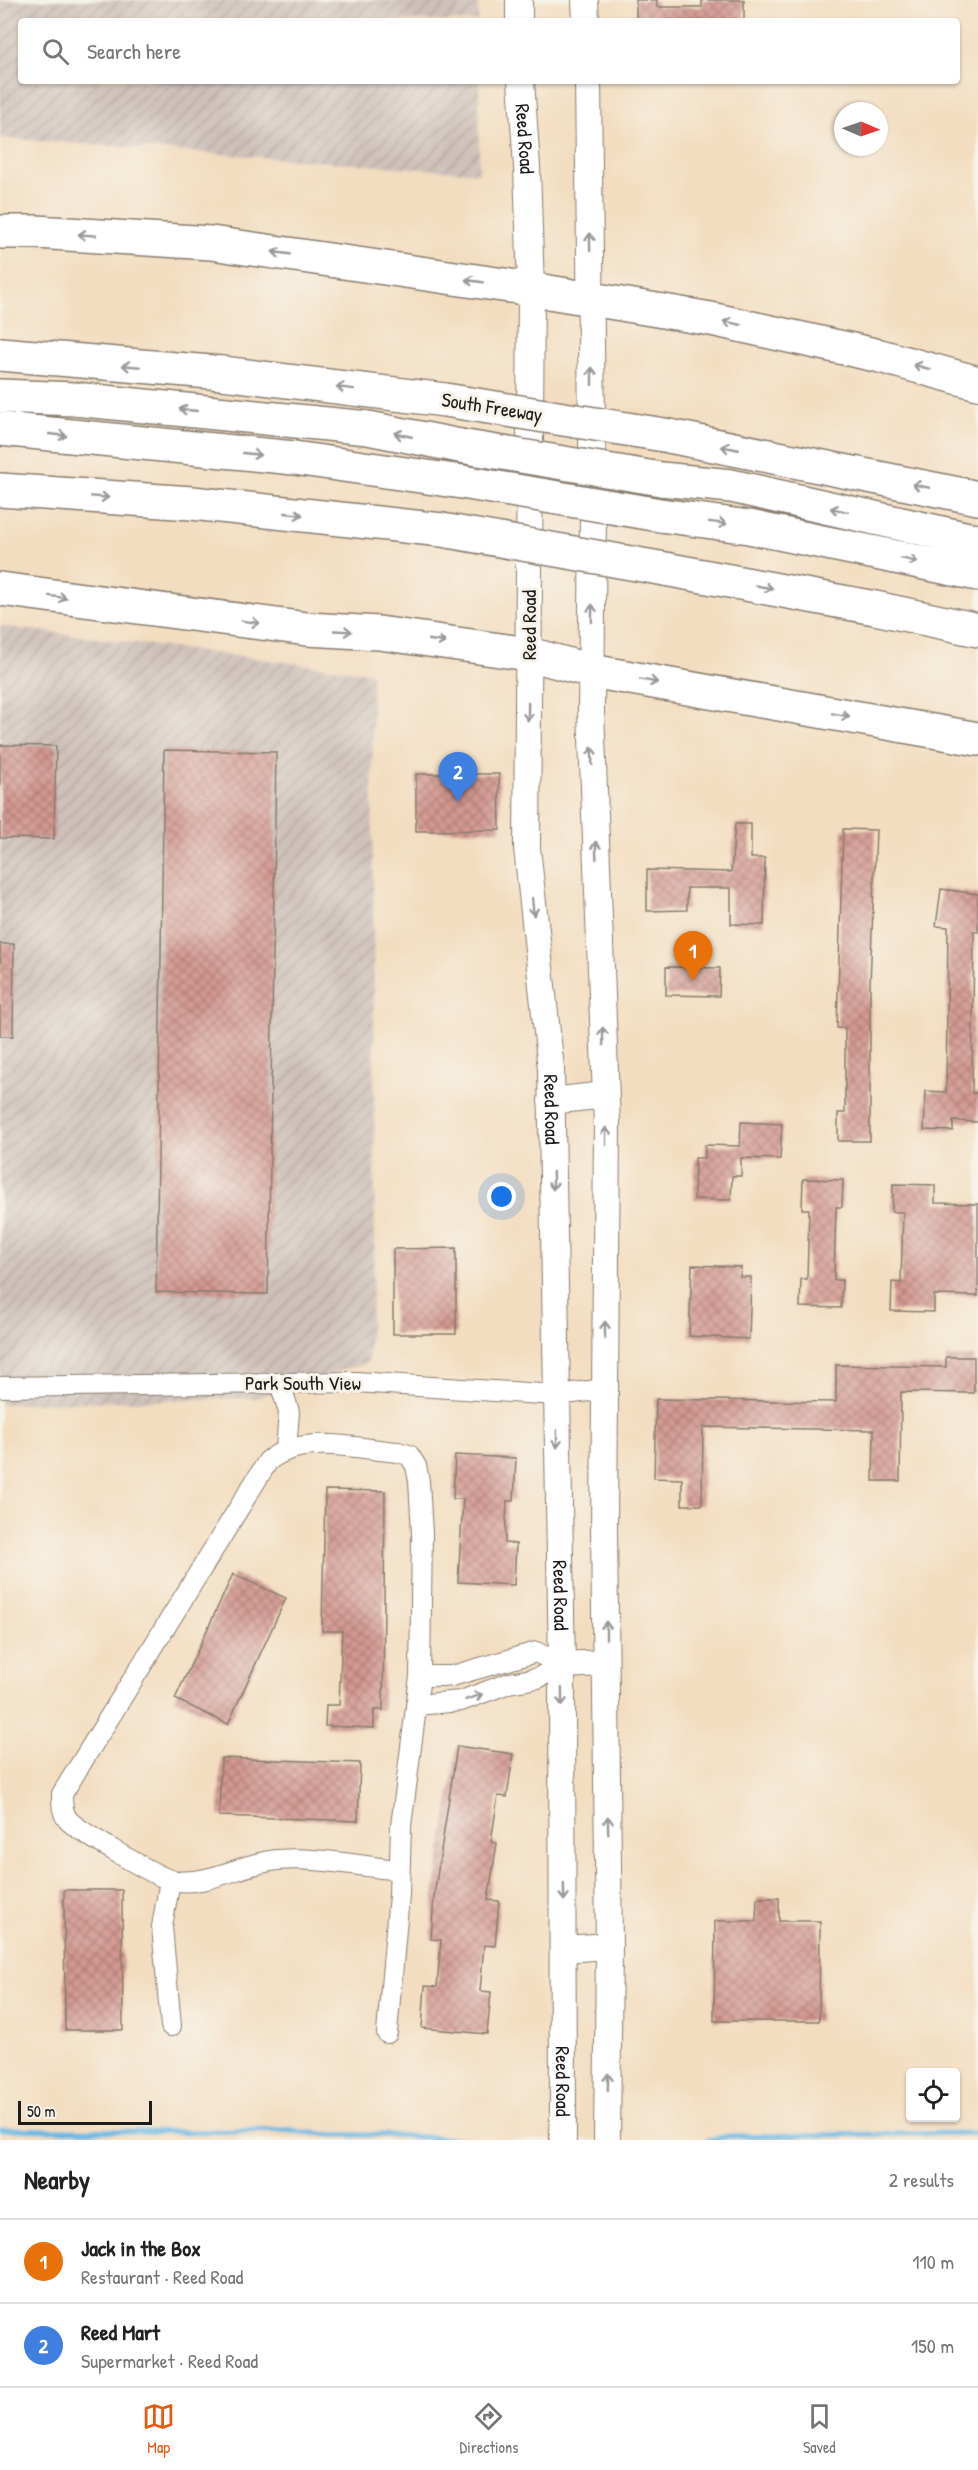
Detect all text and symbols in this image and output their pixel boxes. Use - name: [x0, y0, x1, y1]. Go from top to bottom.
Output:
- search box: [18, 18, 960, 84]
- icon: search: [39, 35, 72, 68]
- text: Search here: [87, 36, 181, 66]
- north arrow: [834, 102, 888, 156]
- street label: Reed Road: [510, 103, 541, 175]
- one-way arrow: [77, 229, 97, 240]
- one-way arrow: [584, 233, 596, 253]
- one-way arrow: [271, 248, 291, 259]
- one-way arrow: [464, 275, 484, 286]
- one-way arrow: [723, 317, 742, 328]
- one-way arrow: [121, 360, 141, 371]
- one-way arrow: [913, 361, 932, 373]
- one-way arrow: [586, 366, 598, 386]
- one-way arrow: [336, 382, 356, 393]
- street label: South Freeway: [440, 385, 544, 428]
- one-way arrow: [179, 404, 199, 415]
- one-way arrow: [393, 429, 413, 440]
- one-way arrow: [48, 430, 68, 441]
- one-way arrow: [720, 442, 740, 453]
- one-way arrow: [242, 449, 262, 460]
- one-way arrow: [912, 480, 931, 491]
- one-way arrow: [90, 492, 110, 503]
- one-way arrow: [830, 504, 849, 515]
- one-way arrow: [284, 509, 304, 520]
- one-way arrow: [707, 517, 727, 528]
- one-way arrow: [899, 555, 918, 566]
- one-way arrow: [754, 582, 774, 593]
- street label: Reed Road: [515, 590, 542, 660]
- one-way arrow: [48, 592, 67, 603]
- one-way arrow: [586, 603, 598, 623]
- one-way arrow: [241, 617, 261, 628]
- one-way arrow: [333, 626, 353, 637]
- one-way arrow: [426, 636, 446, 647]
- one-way arrow: [638, 676, 658, 687]
- one-way arrow: [522, 702, 534, 722]
- one-way arrow: [831, 710, 850, 721]
- one-way arrow: [587, 747, 598, 767]
- pin: 2: [438, 752, 478, 802]
- one-way arrow: [590, 841, 602, 861]
- one-way arrow: [528, 897, 539, 916]
- pin: 1: [674, 932, 712, 981]
- one-way arrow: [598, 1027, 609, 1047]
- street label: Reed Road: [538, 1074, 566, 1145]
- one-way arrow: [601, 1126, 612, 1146]
- one-way arrow: [547, 1170, 558, 1190]
- your location: [487, 1182, 516, 1211]
- one-way arrow: [599, 1321, 611, 1341]
- street label: Park South View: [245, 1369, 361, 1396]
- one-way arrow: [552, 1428, 563, 1448]
- street label: Reed Road: [547, 1560, 575, 1631]
- one-way arrow: [600, 1620, 611, 1640]
- one-way arrow: [556, 1686, 568, 1706]
- one-way arrow: [464, 1690, 483, 1701]
- one-way arrow: [602, 1815, 614, 1835]
- one-way arrow: [558, 1881, 570, 1901]
- street label: Reed Road: [550, 2046, 577, 2117]
- map controls: [906, 2068, 960, 2122]
- button: locate: [906, 2068, 960, 2122]
- one-way arrow: [602, 2072, 614, 2092]
- scale bar: [18, 2098, 152, 2126]
- text: 50 m: [27, 2100, 56, 2122]
- text: Nearby: [24, 2162, 90, 2197]
- text: 2 results: [889, 2166, 954, 2193]
- text: Jack in the Box: [81, 2233, 201, 2263]
- text: 1: [40, 2248, 47, 2275]
- text: 110 m: [912, 2248, 954, 2275]
- text: Restaurant · Reed Road: [81, 2263, 243, 2290]
- text: Reed Mart: [81, 2317, 160, 2347]
- text: 2: [39, 2332, 48, 2359]
- text: 150 m: [911, 2332, 954, 2359]
- text: Supermarket · Reed Road: [81, 2347, 258, 2374]
- tab: Map: [142, 2400, 175, 2458]
- tab: Directions: [460, 2400, 518, 2458]
- tab: Saved: [803, 2400, 836, 2458]

